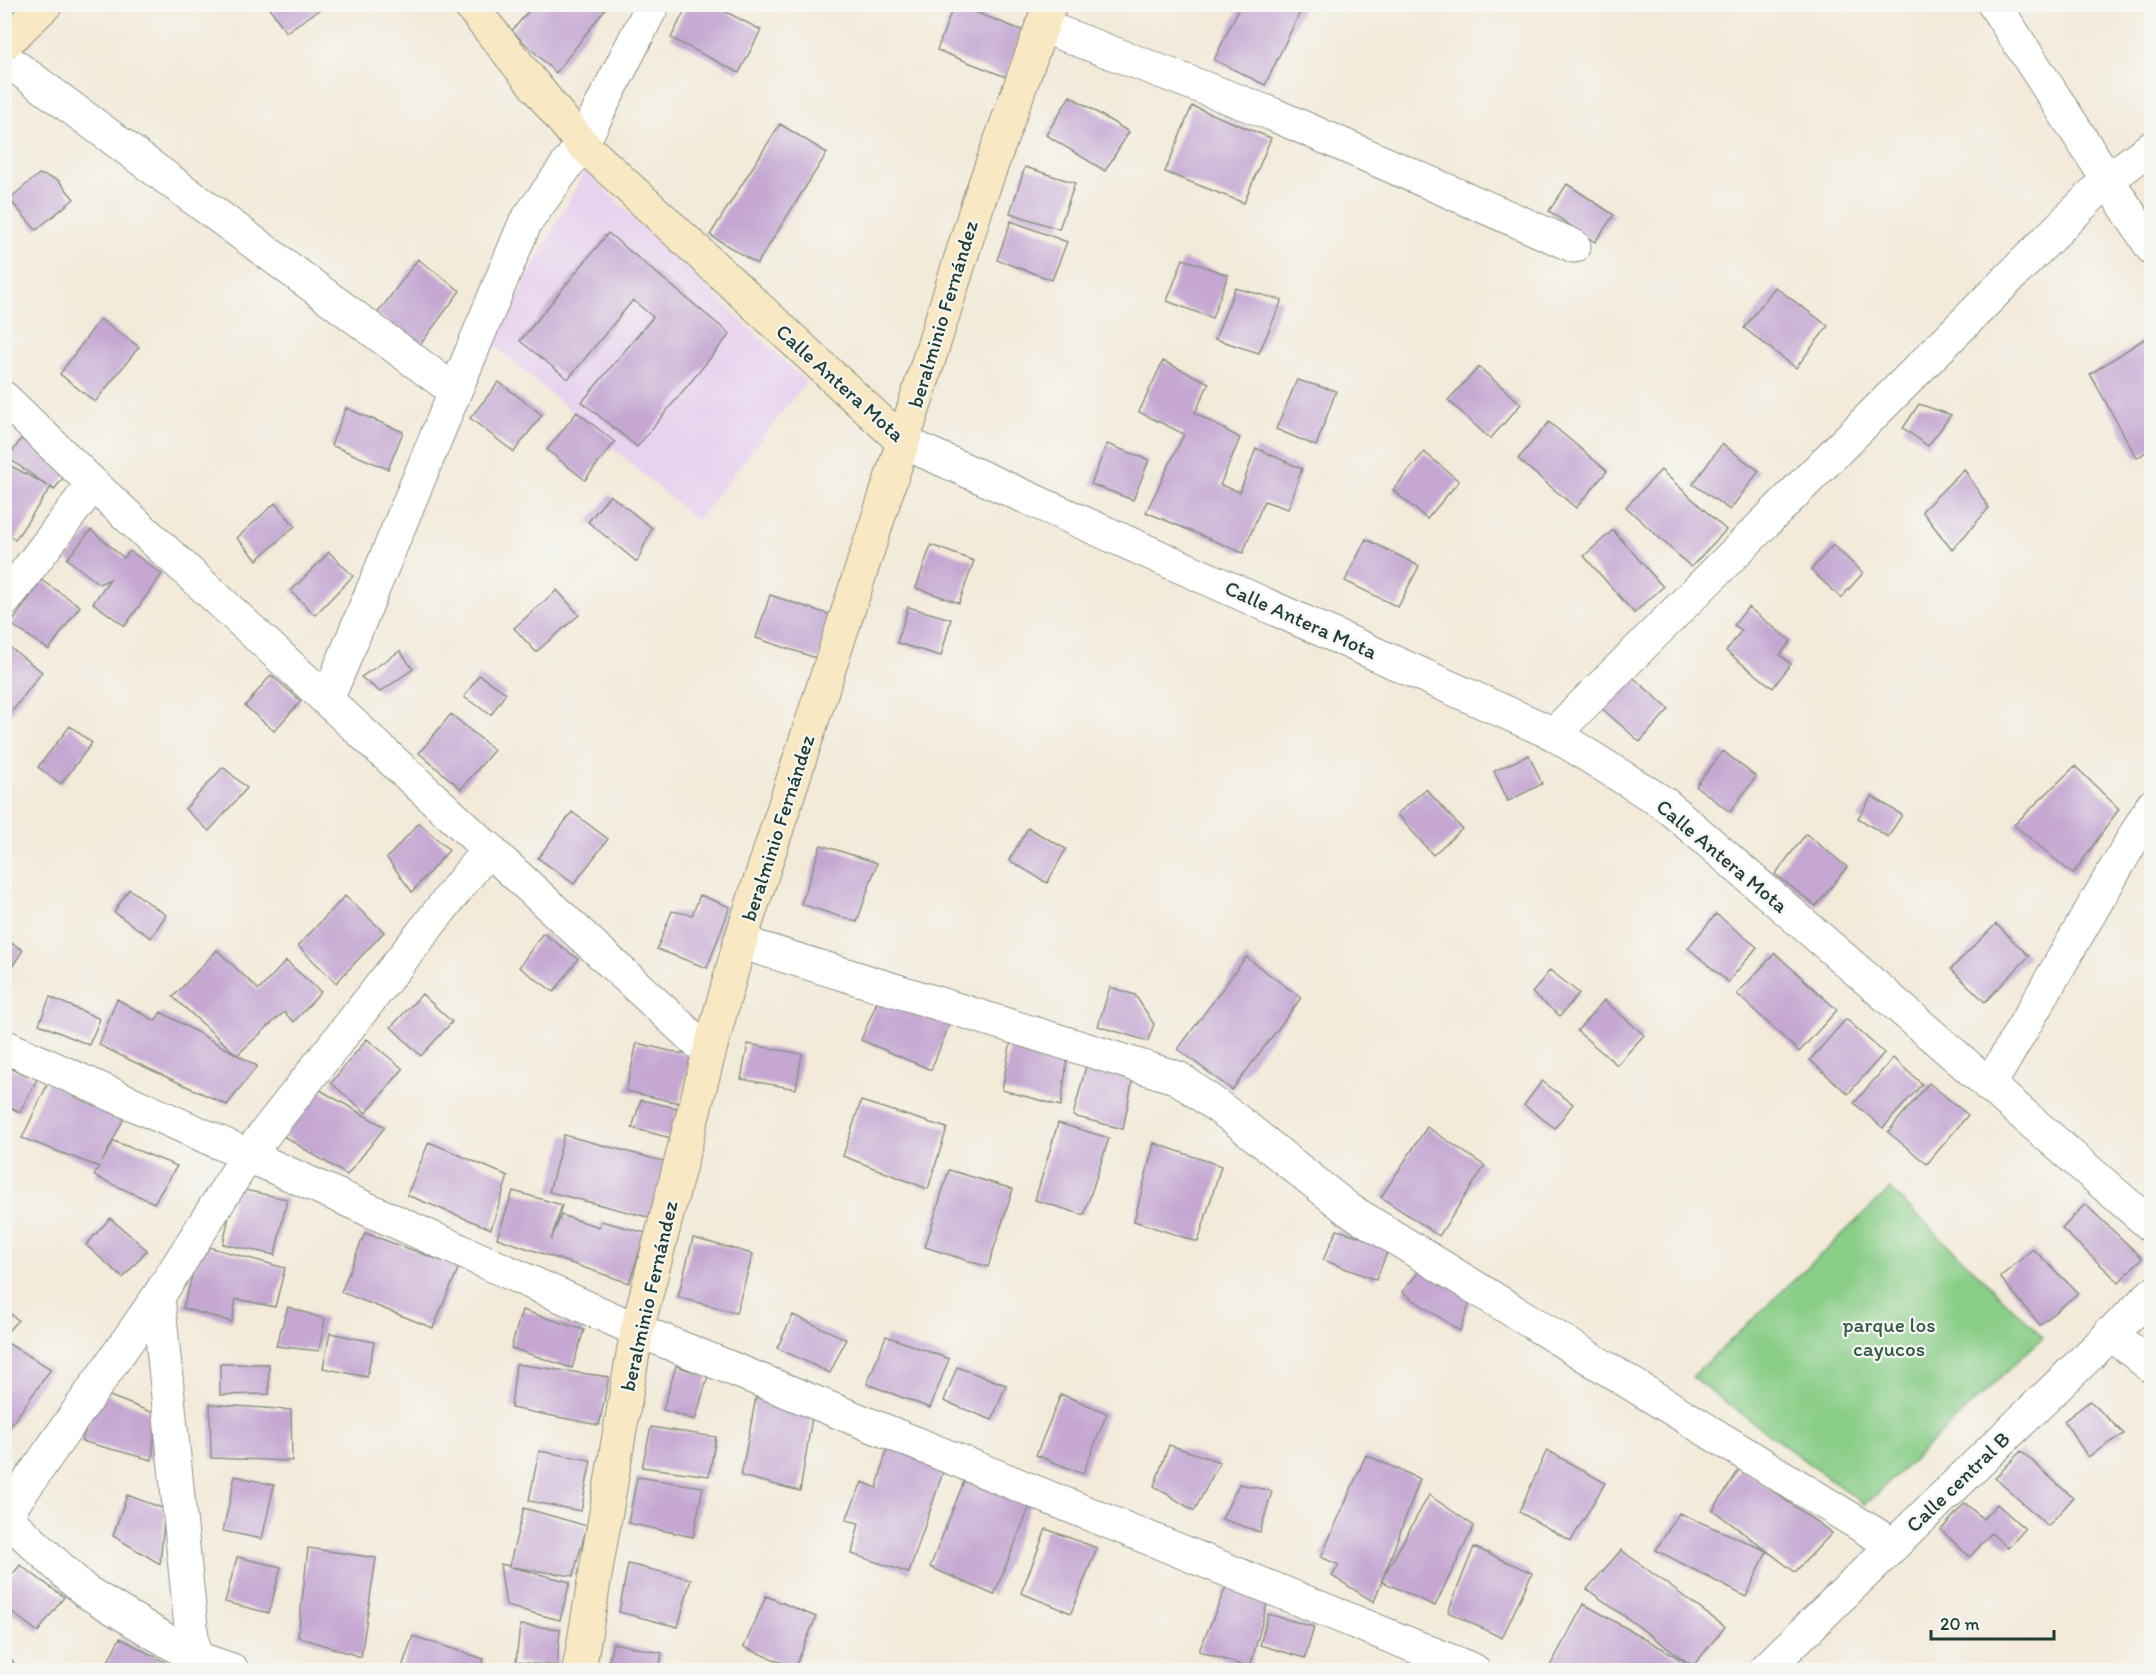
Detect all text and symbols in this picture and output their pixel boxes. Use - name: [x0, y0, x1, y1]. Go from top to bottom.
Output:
- street label: beralminio Fernández: [902, 217, 983, 410]
- street label: Calle Antera Mota: [771, 318, 910, 447]
- street label: Calle Antera Mota: [1221, 575, 1381, 664]
- street label: beralminio Fernández: [736, 731, 820, 924]
- street label: Calle Antera Mota: [1651, 793, 1793, 918]
- street label: beralminio Fernández: [614, 1198, 683, 1393]
- park label: parque los cayucos: [1842, 1312, 1936, 1361]
- street label: Calle central B: [1901, 1426, 2015, 1537]
- scale bar: [1931, 1603, 2054, 1641]
- text: 20 m: [1940, 1613, 1980, 1635]

